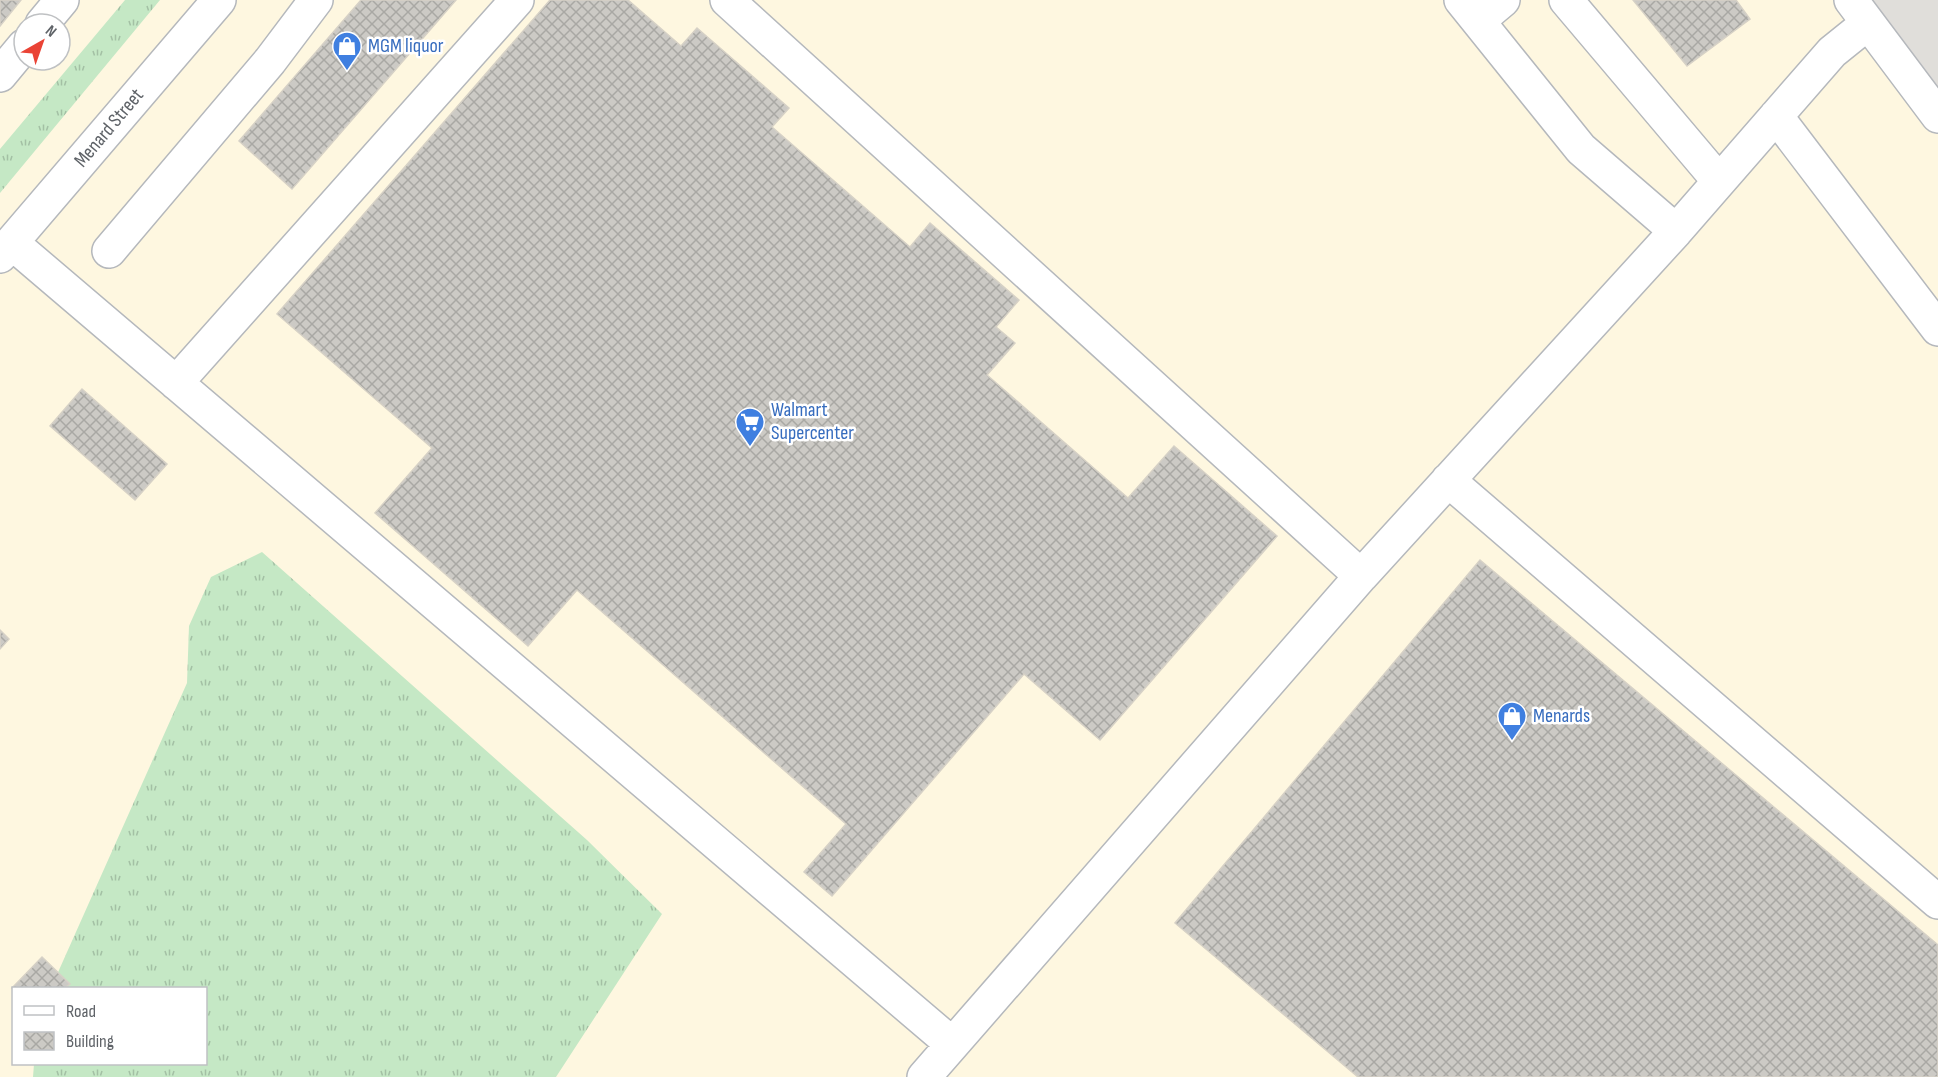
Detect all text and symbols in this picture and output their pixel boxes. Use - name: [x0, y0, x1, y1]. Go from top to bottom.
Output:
- north arrow: [12, 12, 72, 72]
- text: N: [41, 22, 60, 42]
- shop icon: MGM liquor: [331, 30, 363, 72]
- place label: MGM liquor: [368, 34, 444, 58]
- street label: Menard Street: [69, 84, 149, 172]
- place label: Walmart Supercenter: [771, 398, 854, 445]
- supermarket icon: Walmart Supercenter: [734, 406, 766, 448]
- shop icon: Menards: [1496, 700, 1528, 742]
- place label: Menards: [1533, 704, 1590, 728]
- legend: [12, 987, 207, 1065]
- text: Road: [66, 1001, 96, 1022]
- text: Building: [66, 1031, 114, 1052]

